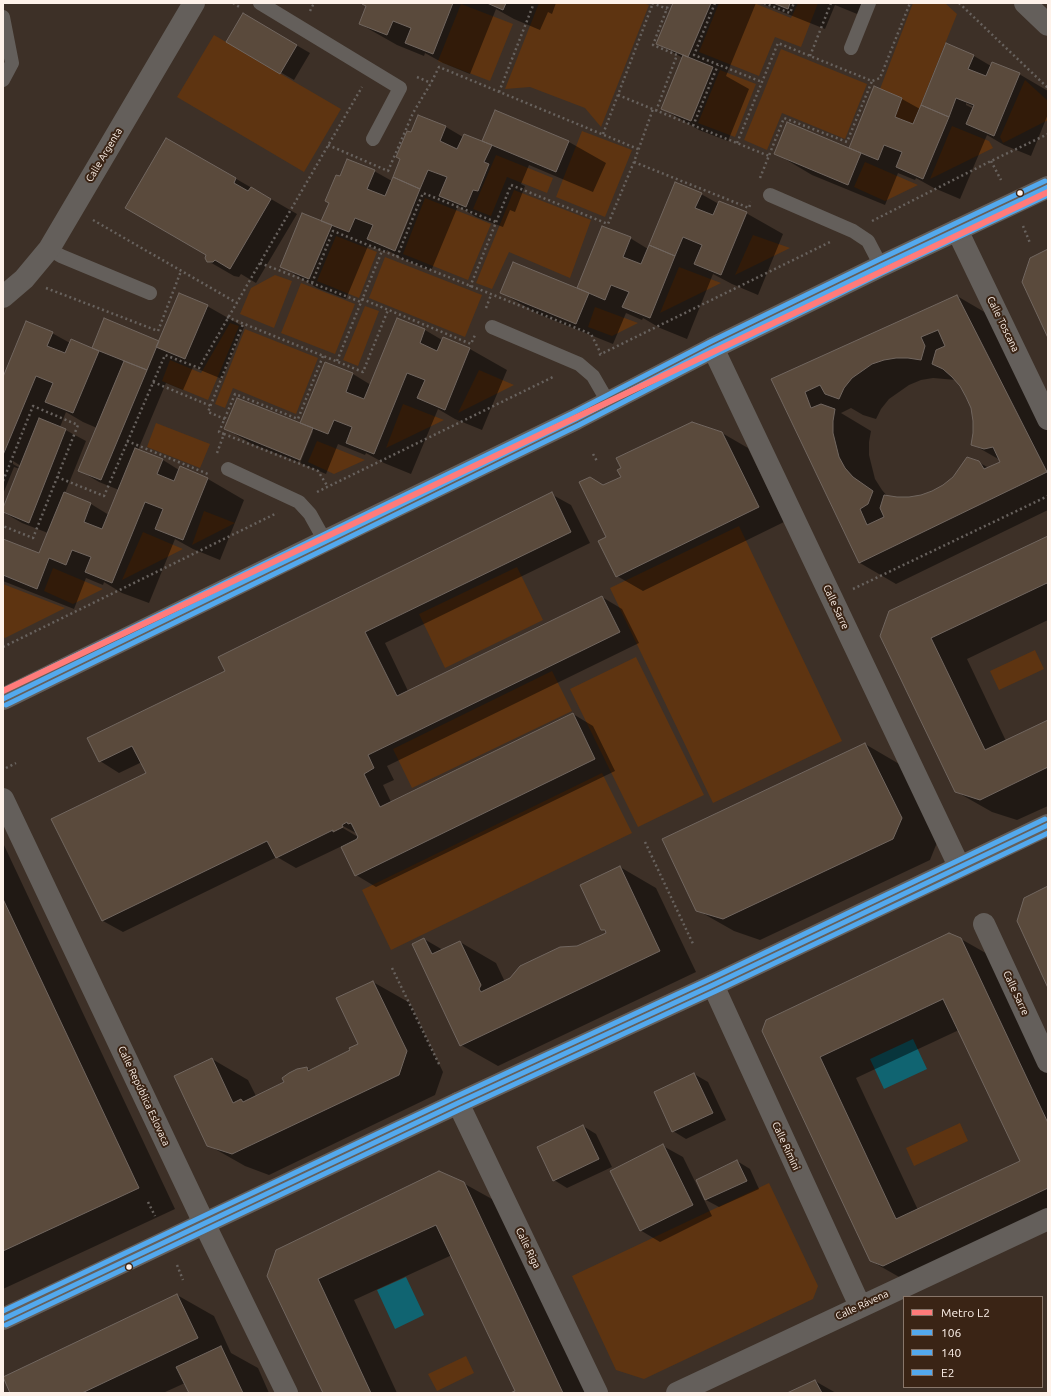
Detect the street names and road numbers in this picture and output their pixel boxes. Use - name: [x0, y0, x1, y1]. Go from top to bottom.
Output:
- street label: Calle Argenta: [83, 126, 125, 184]
- street label: Calle Toscana: [984, 294, 1022, 354]
- street label: Calle Sarre: [820, 583, 852, 631]
- street label: Calle Sarre: [1000, 969, 1032, 1017]
- street label: Calle República Eslovaca: [116, 1044, 172, 1148]
- street label: Calle Rímini: [770, 1120, 802, 1172]
- street label: Calle Riga: [513, 1226, 543, 1270]
- street label: Calle Rávena: [834, 1288, 890, 1322]

